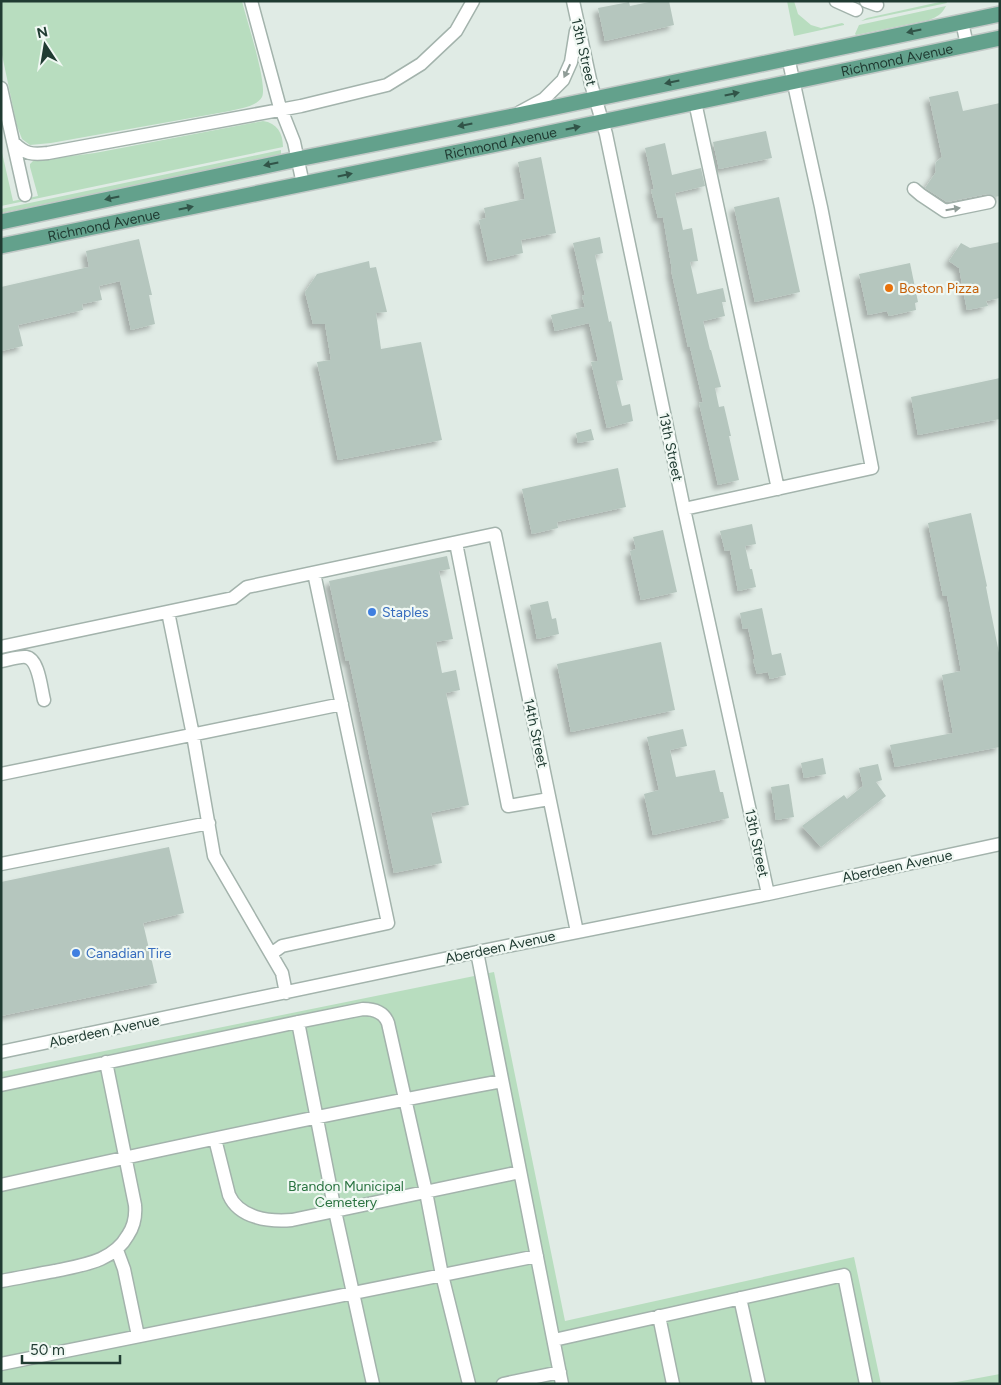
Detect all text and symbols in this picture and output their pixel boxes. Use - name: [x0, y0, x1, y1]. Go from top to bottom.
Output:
- street label: 13th Street: [567, 17, 600, 88]
- north arrow: [20, 20, 70, 70]
- text: N: [35, 23, 49, 42]
- one-way arrow: [906, 28, 922, 36]
- street label: Richmond Avenue: [839, 40, 955, 80]
- one-way arrow: [563, 64, 571, 78]
- one-way arrow: [665, 78, 680, 86]
- one-way arrow: [724, 90, 739, 98]
- one-way arrow: [456, 122, 472, 130]
- street label: Richmond Avenue: [443, 124, 559, 164]
- one-way arrow: [565, 124, 580, 132]
- one-way arrow: [263, 161, 279, 169]
- one-way arrow: [338, 171, 353, 179]
- one-way arrow: [105, 194, 120, 202]
- one-way arrow: [179, 204, 195, 212]
- street label: Richmond Avenue: [46, 205, 162, 245]
- one-way arrow: [945, 205, 961, 213]
- place label: Boston Pizza: [899, 280, 979, 297]
- marker: Boston Pizza: [883, 282, 895, 294]
- street label: 13th Street: [655, 412, 686, 483]
- place label: Staples: [382, 604, 429, 621]
- marker: Staples: [366, 606, 378, 618]
- street label: 14th Street: [520, 697, 551, 769]
- street label: 13th Street: [741, 808, 772, 879]
- street label: Aberdeen Avenue: [840, 846, 954, 886]
- street label: Aberdeen Avenue: [443, 927, 557, 967]
- place label: Canadian Tire: [86, 945, 172, 962]
- marker: Canadian Tire: [70, 947, 82, 959]
- street label: Aberdeen Avenue: [47, 1011, 161, 1051]
- park label: Brandon Municipal Cemetery: [288, 1178, 404, 1211]
- scale bar: [22, 1332, 120, 1364]
- text: 50 m: [30, 1341, 65, 1359]

